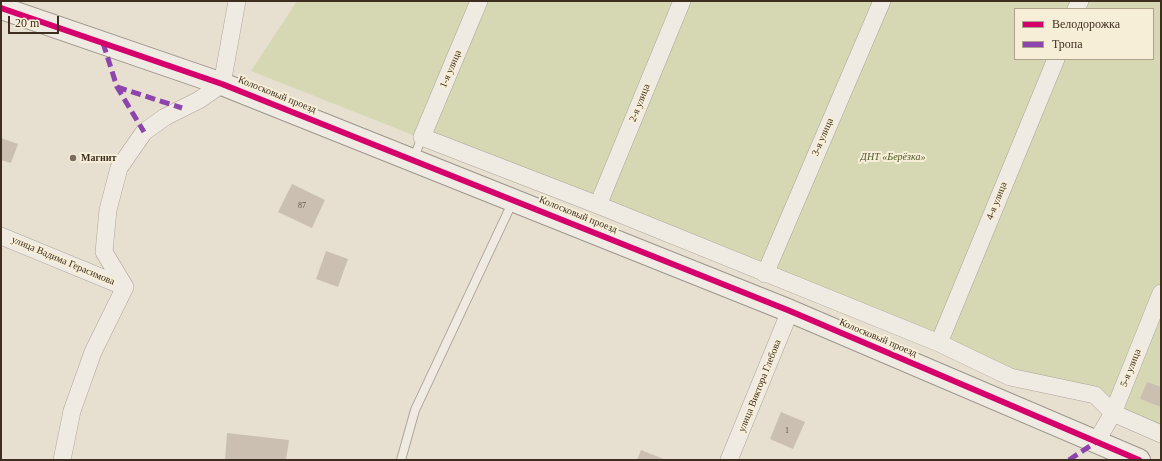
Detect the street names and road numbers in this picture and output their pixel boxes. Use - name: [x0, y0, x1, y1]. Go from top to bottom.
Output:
- street label: 1-я улица: [438, 48, 464, 90]
- street label: Колосковый проезд: [236, 74, 318, 116]
- street label: 2-я улица: [627, 82, 653, 124]
- street label: 3-я улица: [810, 116, 836, 158]
- street label: 4-я улица: [984, 180, 1010, 222]
- street label: Колосковый проезд: [537, 194, 619, 236]
- street label: улица Вадима Герасимова: [10, 234, 116, 288]
- street label: Колосковый проезд: [837, 316, 919, 360]
- street label: улица Виктора Глебова: [736, 338, 784, 434]
- street label: 5-я улица: [1118, 347, 1144, 389]

